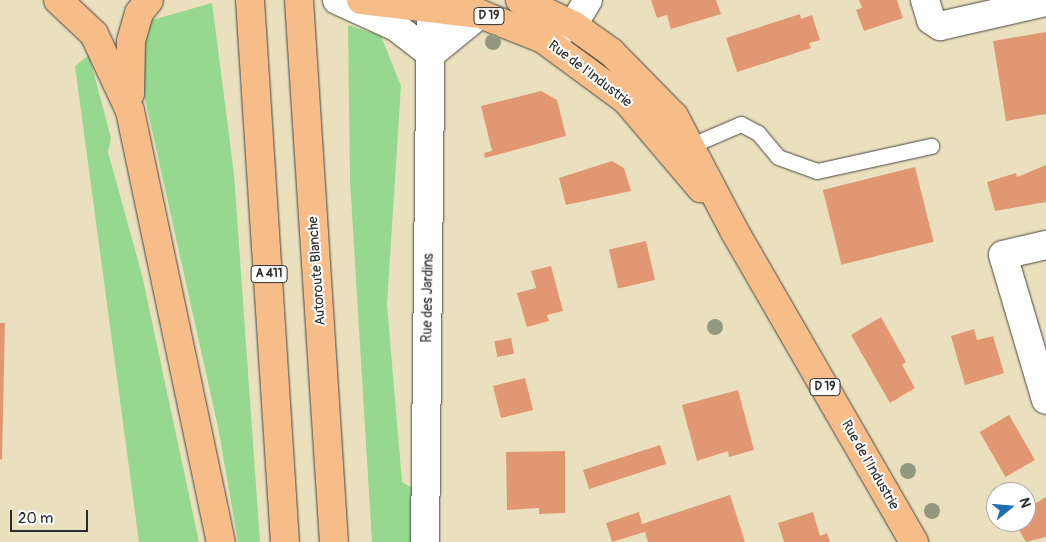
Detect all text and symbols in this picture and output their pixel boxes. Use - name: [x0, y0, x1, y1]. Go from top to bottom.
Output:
- road number: D 19: [473, 7, 505, 26]
- street label: Rue de l'Industrie: [545, 37, 635, 111]
- street label: Autoroute Blanche: [305, 216, 329, 326]
- street label: Rue des Jardins: [419, 253, 437, 343]
- road number: A 411: [250, 264, 288, 284]
- road number: D 19: [809, 378, 841, 397]
- street label: Rue de l'Industrie: [838, 417, 902, 513]
- north arrow: [986, 482, 1036, 532]
- text: N: [1015, 496, 1034, 510]
- scale bar: [12, 500, 90, 532]
- text: 20 m: [18, 509, 53, 528]

